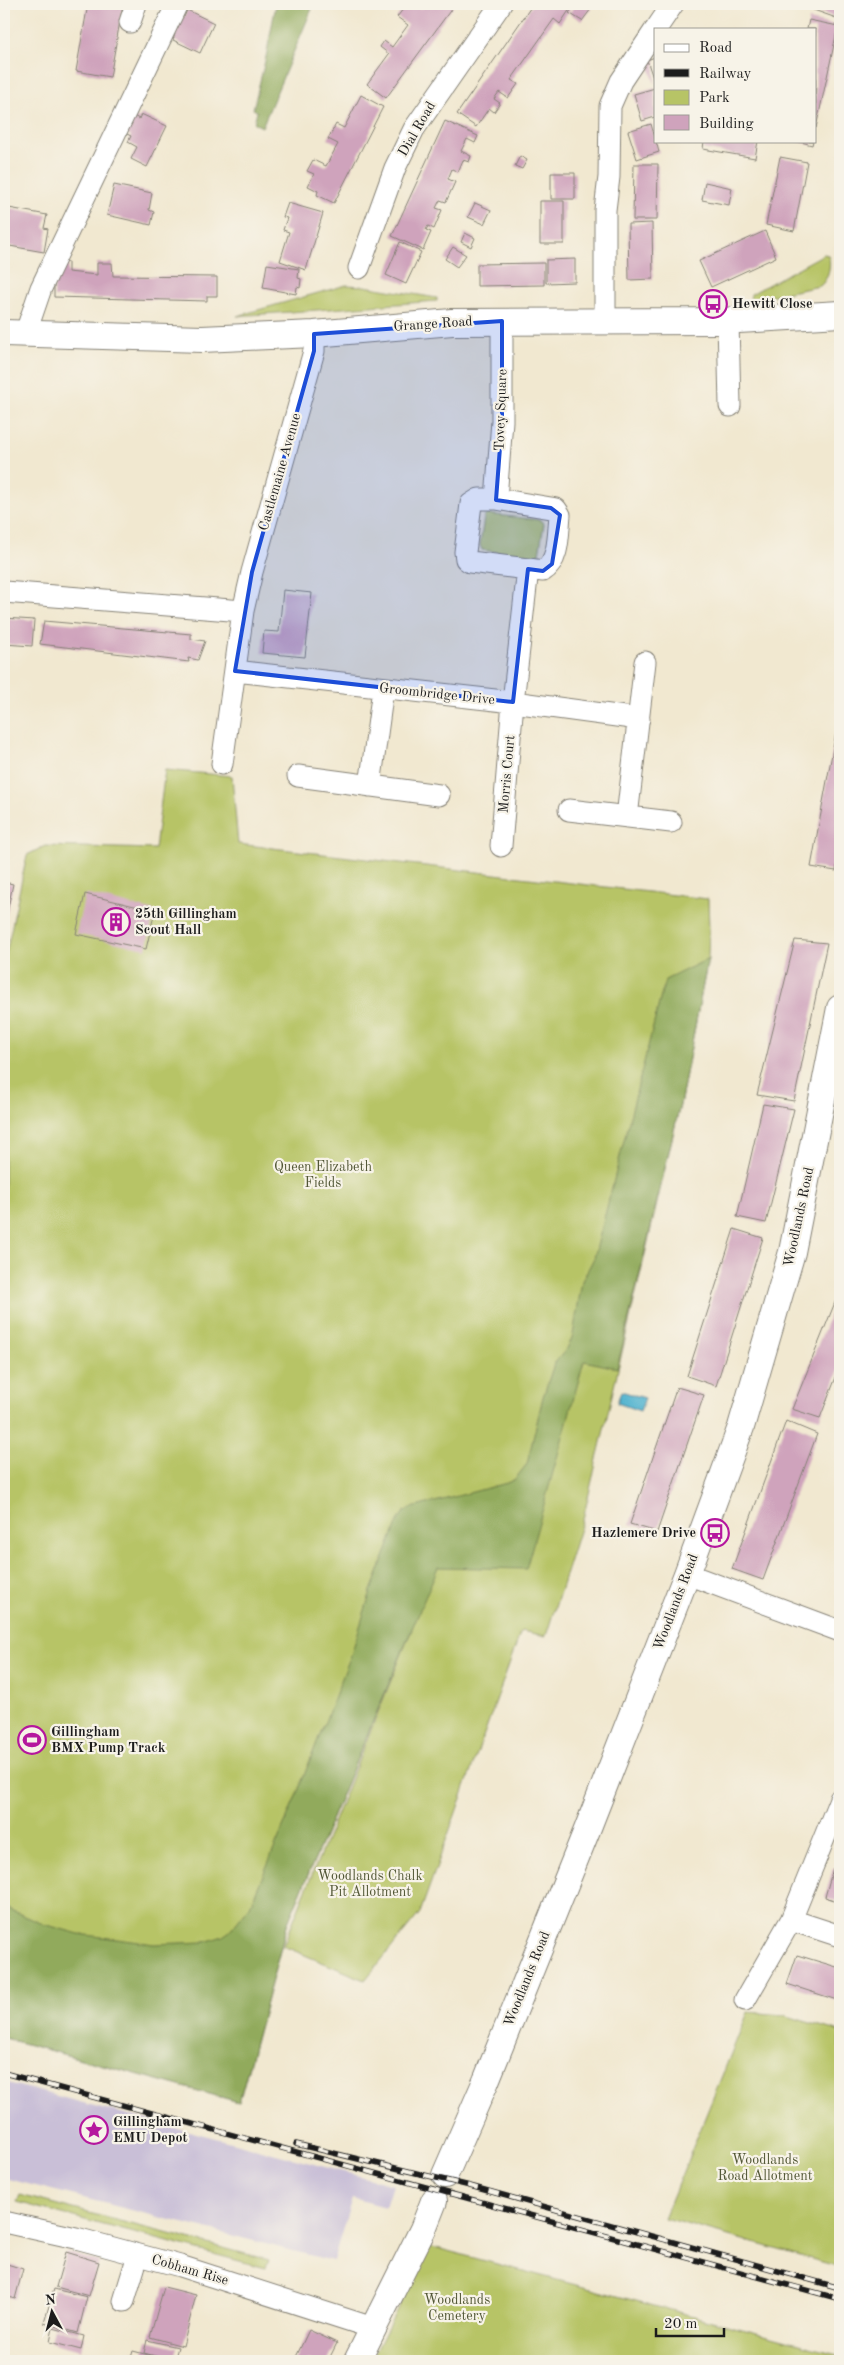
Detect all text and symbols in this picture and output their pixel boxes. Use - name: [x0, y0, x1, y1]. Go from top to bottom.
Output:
- legend: [654, 28, 816, 142]
- text: Road: [699, 41, 733, 56]
- text: Railway: [699, 67, 752, 82]
- text: Park: [699, 91, 730, 106]
- street label: Dial Road: [396, 99, 438, 159]
- text: Building: [699, 117, 754, 132]
- bus stop icon: Hewitt Close: [698, 289, 728, 319]
- place label: Hewitt Close: [732, 297, 813, 311]
- street label: Grange Road: [393, 314, 473, 334]
- street label: Tovey Square: [493, 369, 509, 451]
- street label: Castlemaine Avenue: [257, 412, 303, 532]
- street label: Groombridge Drive: [378, 681, 496, 707]
- street label: Morris Court: [497, 734, 517, 814]
- building icon: 25th Gillingham Scout Hall: [101, 907, 131, 937]
- place label: 25th Gillingham Scout Hall: [135, 907, 237, 937]
- park label: Queen Elizabeth Fields: [274, 1160, 372, 1190]
- street label: Woodlands Road: [782, 1166, 816, 1268]
- bus stop icon: Hazlemere Drive: [700, 1518, 730, 1548]
- place label: Hazlemere Drive: [591, 1526, 696, 1540]
- street label: Woodlands Road: [651, 1552, 701, 1652]
- sports icon: Gillingham BMX Pump Track: [17, 1725, 47, 1755]
- place label: Gillingham BMX Pump Track: [51, 1725, 166, 1755]
- park label: Woodlands Chalk Pit Allotment: [317, 1869, 423, 1899]
- street label: Woodlands Road: [501, 1929, 553, 2029]
- place icon: Gillingham EMU Depot: [79, 2115, 109, 2145]
- place label: Gillingham EMU Depot: [113, 2115, 188, 2145]
- park label: Woodlands Road Allotment: [717, 2153, 813, 2183]
- street label: Cobham Rise: [150, 2252, 230, 2288]
- north arrow: [28, 2288, 78, 2338]
- text: N: [44, 2292, 57, 2308]
- park label: Woodlands Cemetery: [424, 2293, 490, 2323]
- scale bar: [656, 2305, 724, 2337]
- text: 20 m: [664, 2317, 698, 2332]

